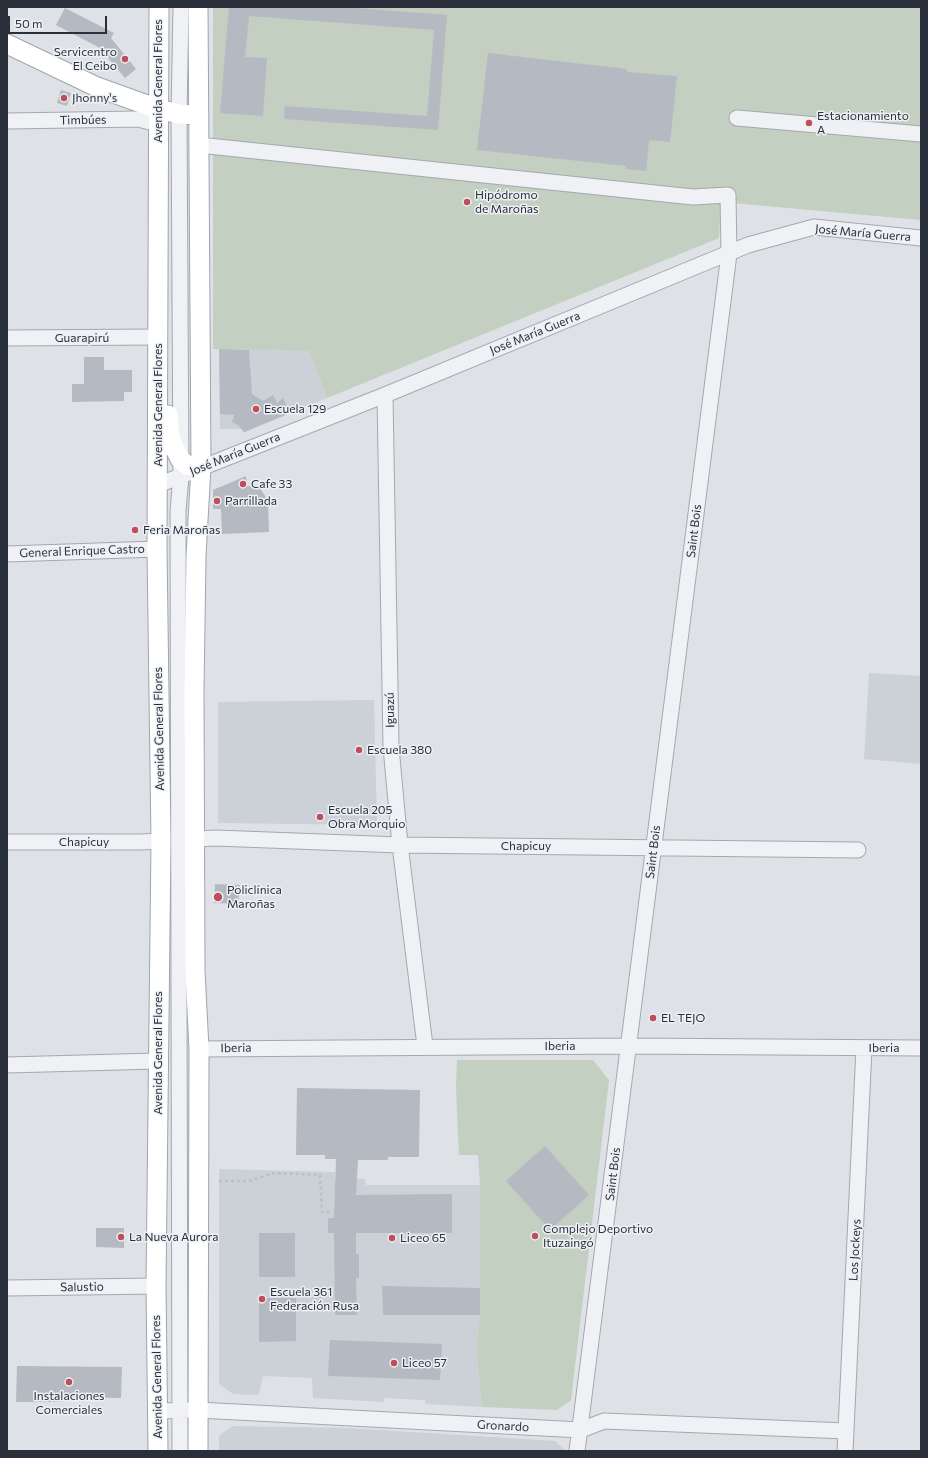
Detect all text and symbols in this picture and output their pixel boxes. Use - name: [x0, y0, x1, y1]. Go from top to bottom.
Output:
- scale bar: [10, 8, 109, 34]
- text: 50 m: [15, 16, 43, 30]
- street label: Avenida General Flores: [151, 19, 165, 143]
- place label: Servicentro El Ceibo: [54, 45, 117, 73]
- marker: Servicentro El Ceibo: [120, 54, 130, 64]
- place label: Jhonny's: [72, 91, 117, 105]
- marker: Jhonny's: [59, 93, 69, 103]
- place label: Estacionamiento A: [817, 109, 909, 137]
- street label: Timbúes: [59, 112, 107, 128]
- marker: Estacionamiento A: [804, 118, 814, 128]
- place label: Hipódromo de Maroñas: [475, 188, 539, 216]
- marker: Hipódromo de Maroñas: [462, 197, 472, 207]
- street label: José María Guerra: [814, 222, 912, 244]
- street label: José María Guerra: [488, 308, 582, 358]
- street label: Guarapirú: [55, 331, 109, 345]
- street label: Avenida General Flores: [151, 343, 165, 467]
- place label: Escuela 129: [264, 402, 326, 416]
- marker: Escuela 129: [251, 404, 261, 414]
- street label: José María Guerra: [188, 429, 282, 479]
- place label: Cafe 33: [251, 477, 292, 491]
- marker: Cafe 33: [238, 479, 248, 489]
- place label: Parrillada: [225, 494, 277, 508]
- marker: Parrillada: [212, 496, 222, 506]
- street label: Saint Bois: [684, 503, 704, 559]
- place label: Feria Maroñas: [143, 523, 220, 537]
- marker: Feria Maroñas: [130, 525, 140, 535]
- street label: General Enrique Castro: [19, 542, 145, 560]
- street label: Avenida General Flores: [151, 667, 167, 791]
- street label: Iguazú: [382, 692, 398, 728]
- place label: Escuela 380: [367, 743, 432, 757]
- marker: Escuela 380: [354, 745, 364, 755]
- place label: Escuela 205 Obra Morquio: [328, 803, 405, 831]
- marker: Escuela 205 Obra Morquio: [315, 812, 325, 822]
- street label: Saint Bois: [643, 824, 663, 880]
- street label: Chapicuy: [59, 835, 109, 849]
- street label: Chapicuy: [501, 839, 551, 853]
- place label: Policlínica Maroñas: [227, 883, 282, 911]
- marker: Policlínica Maroñas: [212, 891, 224, 903]
- street label: Avenida General Flores: [151, 991, 165, 1115]
- place label: EL TEJO: [661, 1011, 705, 1025]
- marker: EL TEJO: [648, 1013, 658, 1023]
- street label: Iberia: [545, 1039, 575, 1053]
- street label: Iberia: [220, 1041, 252, 1055]
- street label: Iberia: [869, 1041, 899, 1055]
- street label: Saint Bois: [603, 1146, 623, 1202]
- street label: Los Jockeys: [846, 1219, 864, 1281]
- place label: Complejo Deportivo Ituzaingó: [543, 1222, 653, 1250]
- place label: La Nueva Aurora: [129, 1230, 219, 1244]
- place label: Liceo 65: [400, 1231, 446, 1245]
- marker: Complejo Deportivo Ituzaingó: [530, 1231, 540, 1241]
- marker: La Nueva Aurora: [116, 1232, 126, 1242]
- marker: Liceo 65: [387, 1233, 397, 1243]
- street label: Salustio: [60, 1279, 104, 1295]
- place label: Escuela 361 Federación Rusa: [270, 1285, 359, 1313]
- marker: Escuela 361 Federación Rusa: [257, 1294, 267, 1304]
- street label: Avenida General Flores: [149, 1315, 165, 1439]
- place label: Liceo 57: [402, 1356, 447, 1370]
- marker: Liceo 57: [389, 1358, 399, 1368]
- marker: Instalaciones Comerciales: [64, 1377, 74, 1387]
- place label: Instalaciones Comerciales: [33, 1389, 105, 1417]
- street label: Gronardo: [476, 1417, 530, 1435]

